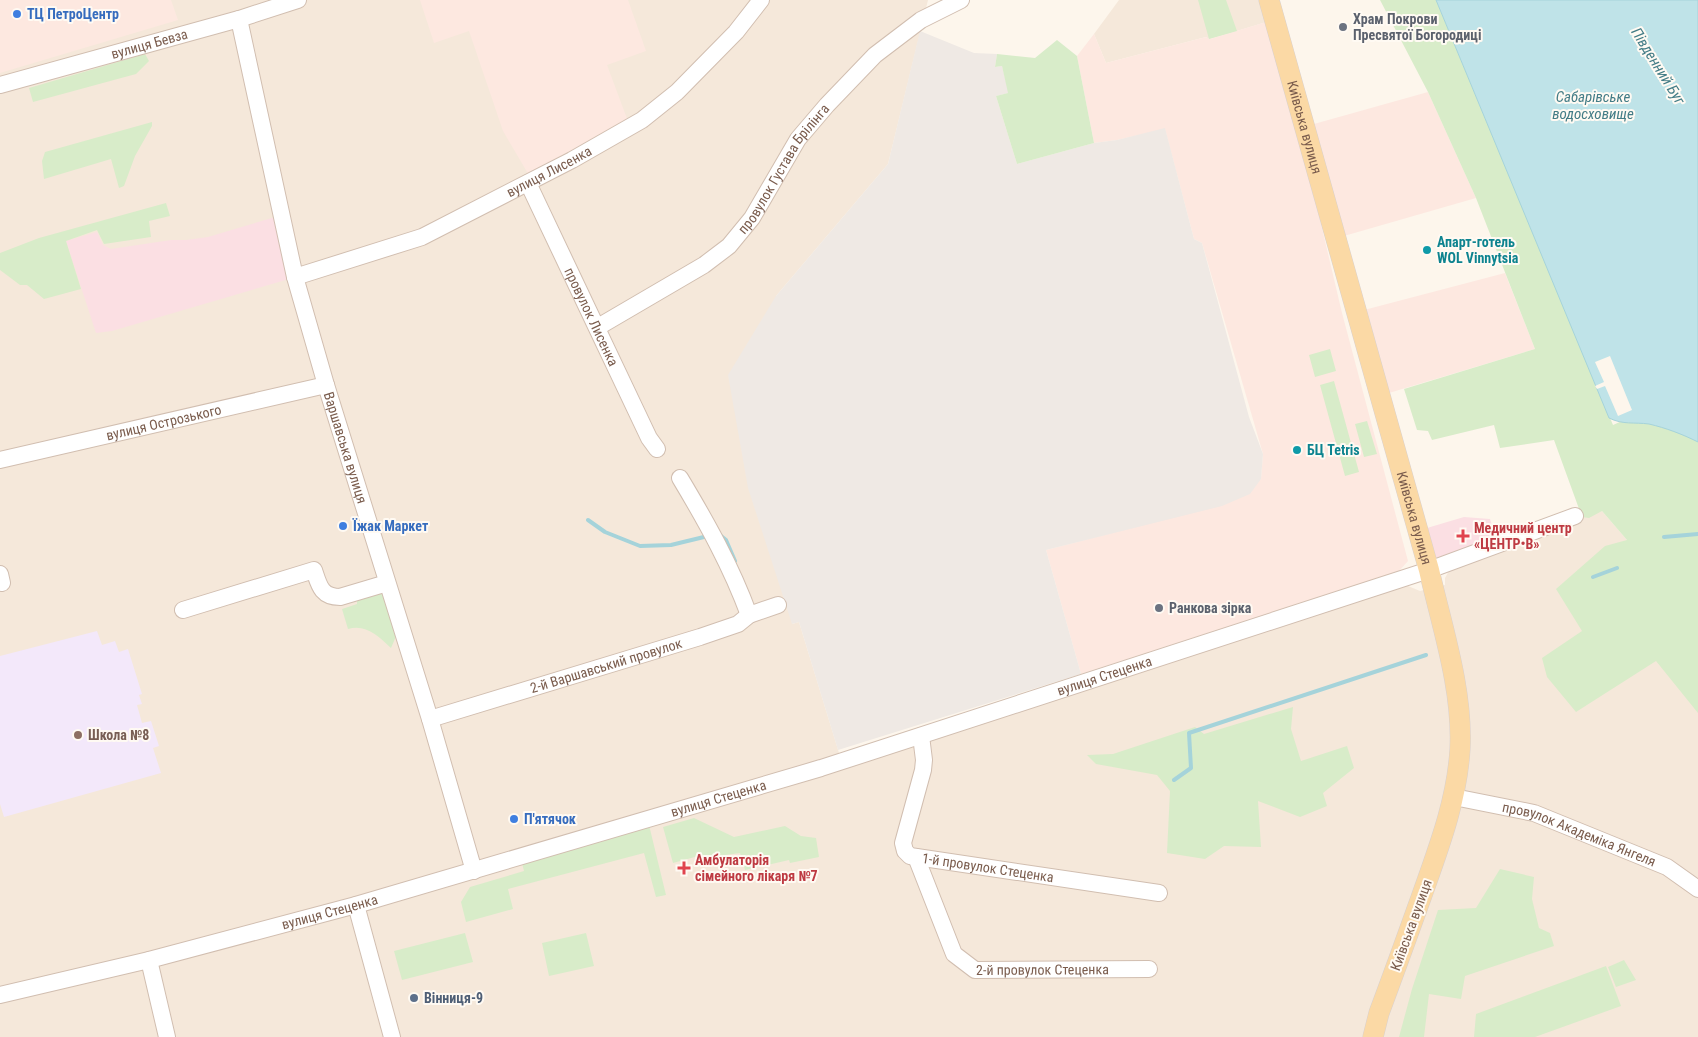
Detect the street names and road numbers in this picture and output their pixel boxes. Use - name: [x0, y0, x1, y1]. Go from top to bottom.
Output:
- street label: вулиця Бевза: [109, 26, 189, 62]
- street label: Київська вулиця: [1284, 79, 1325, 176]
- street label: провулок Густава Брілінга: [735, 101, 832, 237]
- street label: вулиця Лисенка: [504, 143, 594, 200]
- street label: провулок Лисенка: [561, 265, 622, 369]
- street label: Варшавська вулиця: [321, 390, 370, 505]
- street label: вулиця Острозького: [105, 401, 223, 443]
- street label: Київська вулиця: [1394, 470, 1435, 566]
- street label: 2-й Варшавський провулок: [528, 635, 684, 696]
- street label: вулиця Стеценка: [1055, 653, 1154, 699]
- street label: вулиця Стеценка: [669, 777, 768, 820]
- street label: провулок Академіка Янгеля: [1501, 799, 1658, 870]
- street label: 1-й провулок Стеценка: [921, 850, 1055, 885]
- street label: Київська вулиця: [1387, 877, 1435, 973]
- street label: вулиця Стеценка: [280, 891, 379, 932]
- street label: 2-й провулок Стеценка: [976, 961, 1109, 978]

